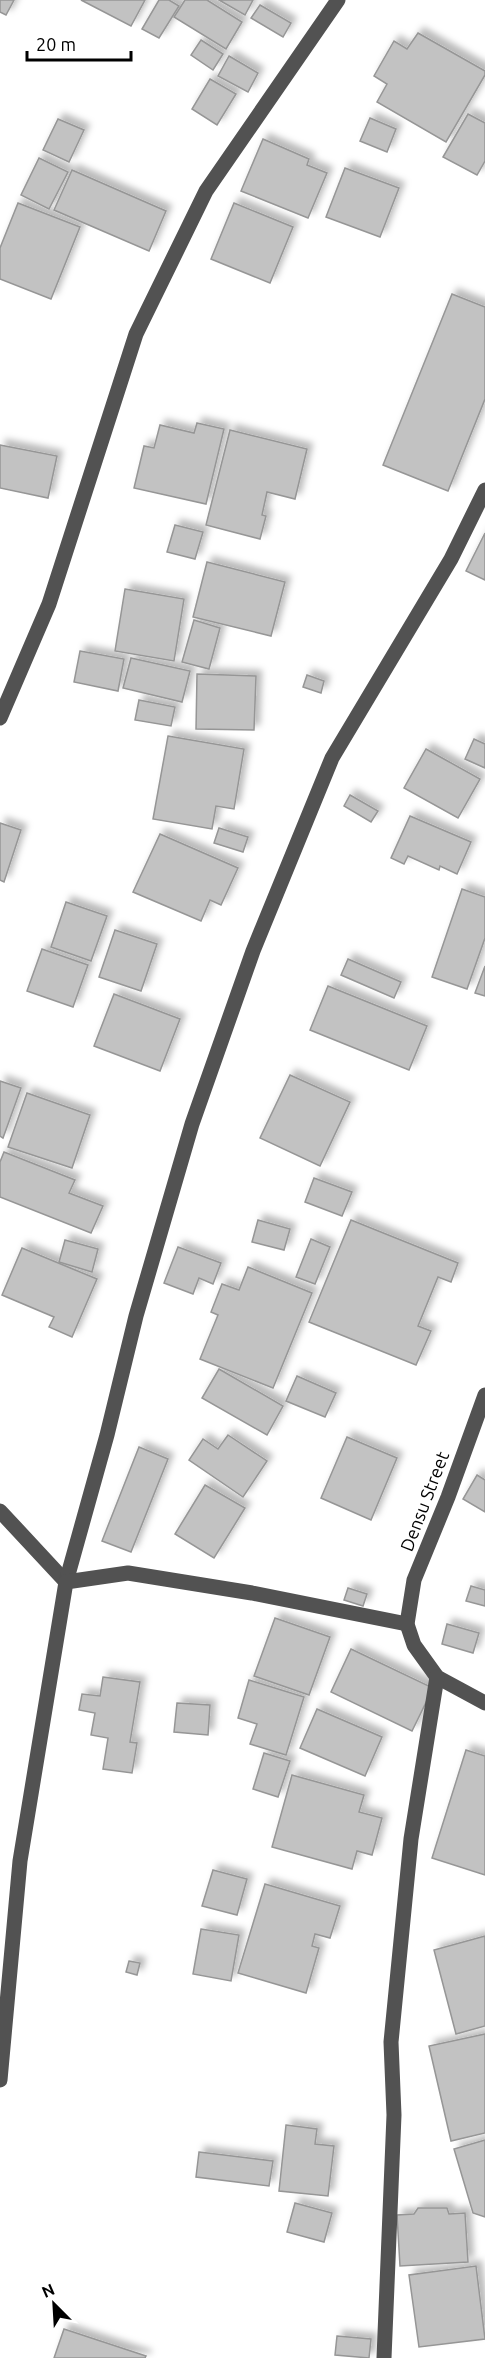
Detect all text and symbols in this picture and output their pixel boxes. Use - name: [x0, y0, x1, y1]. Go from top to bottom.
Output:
- scale bar: [27, 24, 130, 62]
- text: 20 m: [36, 34, 76, 54]
- street label: Densu Street: [396, 1448, 452, 1554]
- north arrow: [24, 2274, 84, 2334]
- text: N: [39, 2280, 57, 2301]

